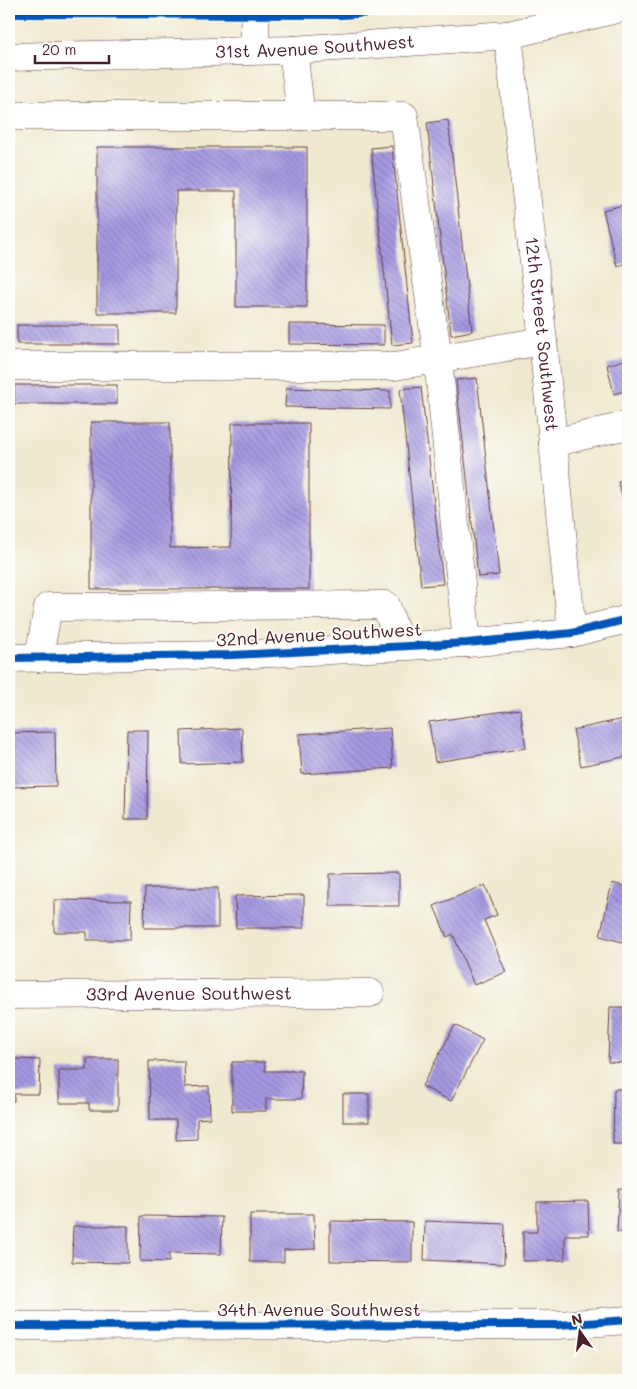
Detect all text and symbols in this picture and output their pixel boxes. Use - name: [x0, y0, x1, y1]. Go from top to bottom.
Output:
- street label: 31st Avenue Southwest: [215, 29, 415, 63]
- scale bar: [35, 32, 109, 64]
- text: 20 m: [42, 39, 76, 59]
- street label: 12th Street Southwest: [520, 235, 565, 432]
- street label: 32nd Avenue Southwest: [215, 617, 423, 651]
- street label: 33rd Avenue Southwest: [86, 980, 292, 1006]
- street label: 34th Avenue Southwest: [217, 1297, 421, 1321]
- north arrow: [554, 1306, 604, 1356]
- text: N: [569, 1308, 584, 1329]

